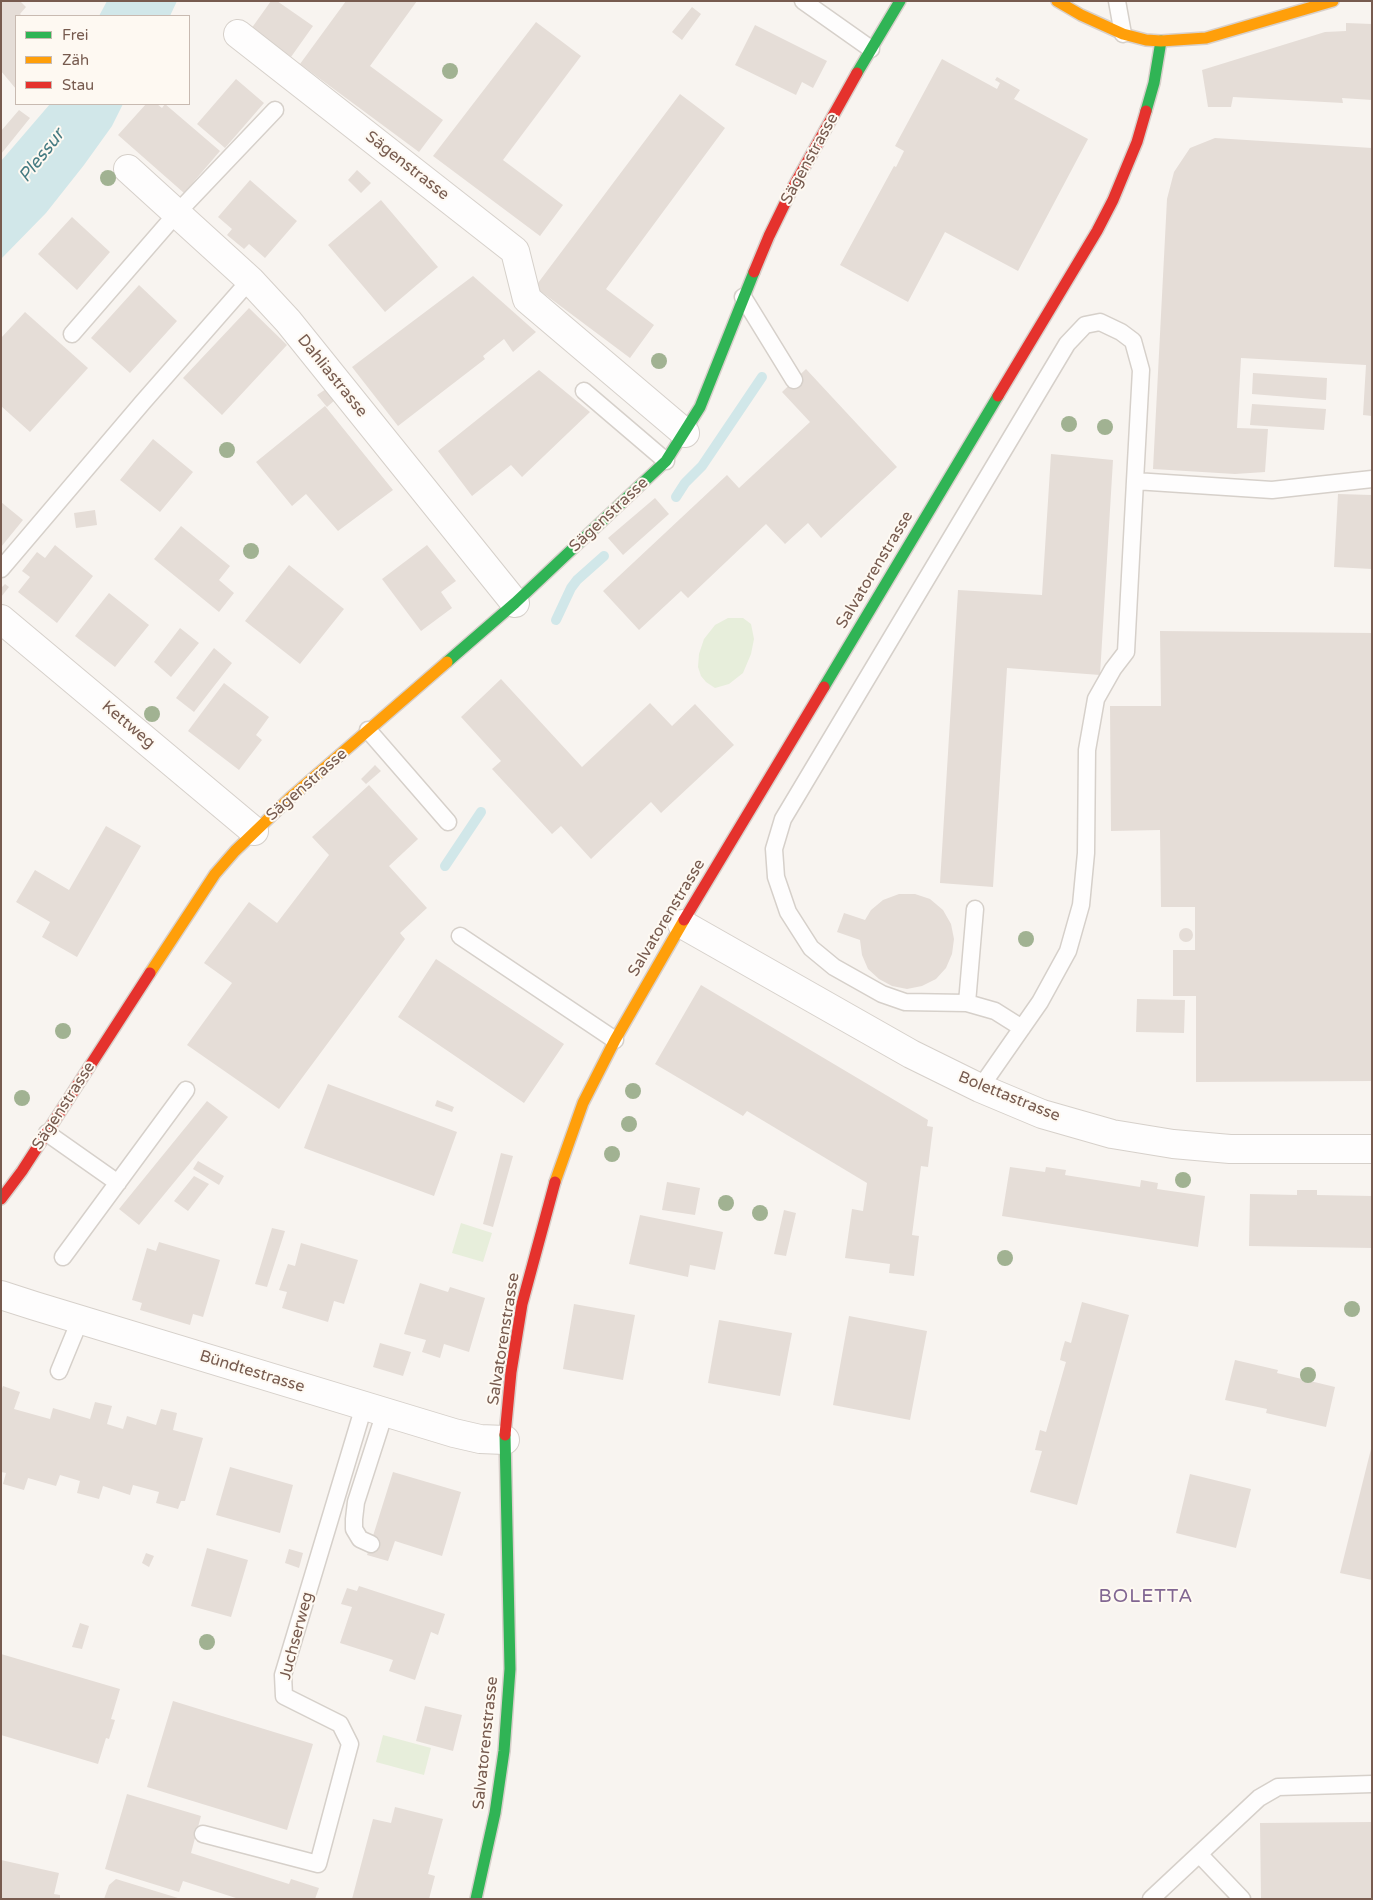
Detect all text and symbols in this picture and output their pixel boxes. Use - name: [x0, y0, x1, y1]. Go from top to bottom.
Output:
- legend: [15, 15, 190, 105]
- text: Frei: [62, 26, 88, 44]
- text: Zäh: [62, 51, 89, 69]
- text: Stau: [62, 76, 94, 94]
- street label: Sägenstrasse: [777, 110, 843, 208]
- water label: Plessur: [14, 125, 70, 187]
- street label: Sägenstrasse: [361, 127, 453, 205]
- street label: Dahliastrasse: [293, 331, 371, 421]
- street label: Sägenstrasse: [566, 474, 652, 556]
- street label: Salvatorenstrasse: [832, 508, 918, 632]
- street label: Kettweg: [97, 697, 159, 753]
- street label: Sägenstrasse: [263, 745, 351, 825]
- street label: Salvatorenstrasse: [624, 856, 710, 980]
- street label: Sägenstrasse: [28, 1058, 100, 1154]
- street label: Bolettastrasse: [955, 1068, 1063, 1126]
- street label: Salvatorenstrasse: [484, 1271, 524, 1407]
- street label: Bündtestrasse: [197, 1347, 307, 1397]
- district label: BOLETTA: [1098, 1586, 1194, 1608]
- street label: Juchserweg: [276, 1590, 318, 1682]
- street label: Salvatorenstrasse: [469, 1676, 503, 1810]

